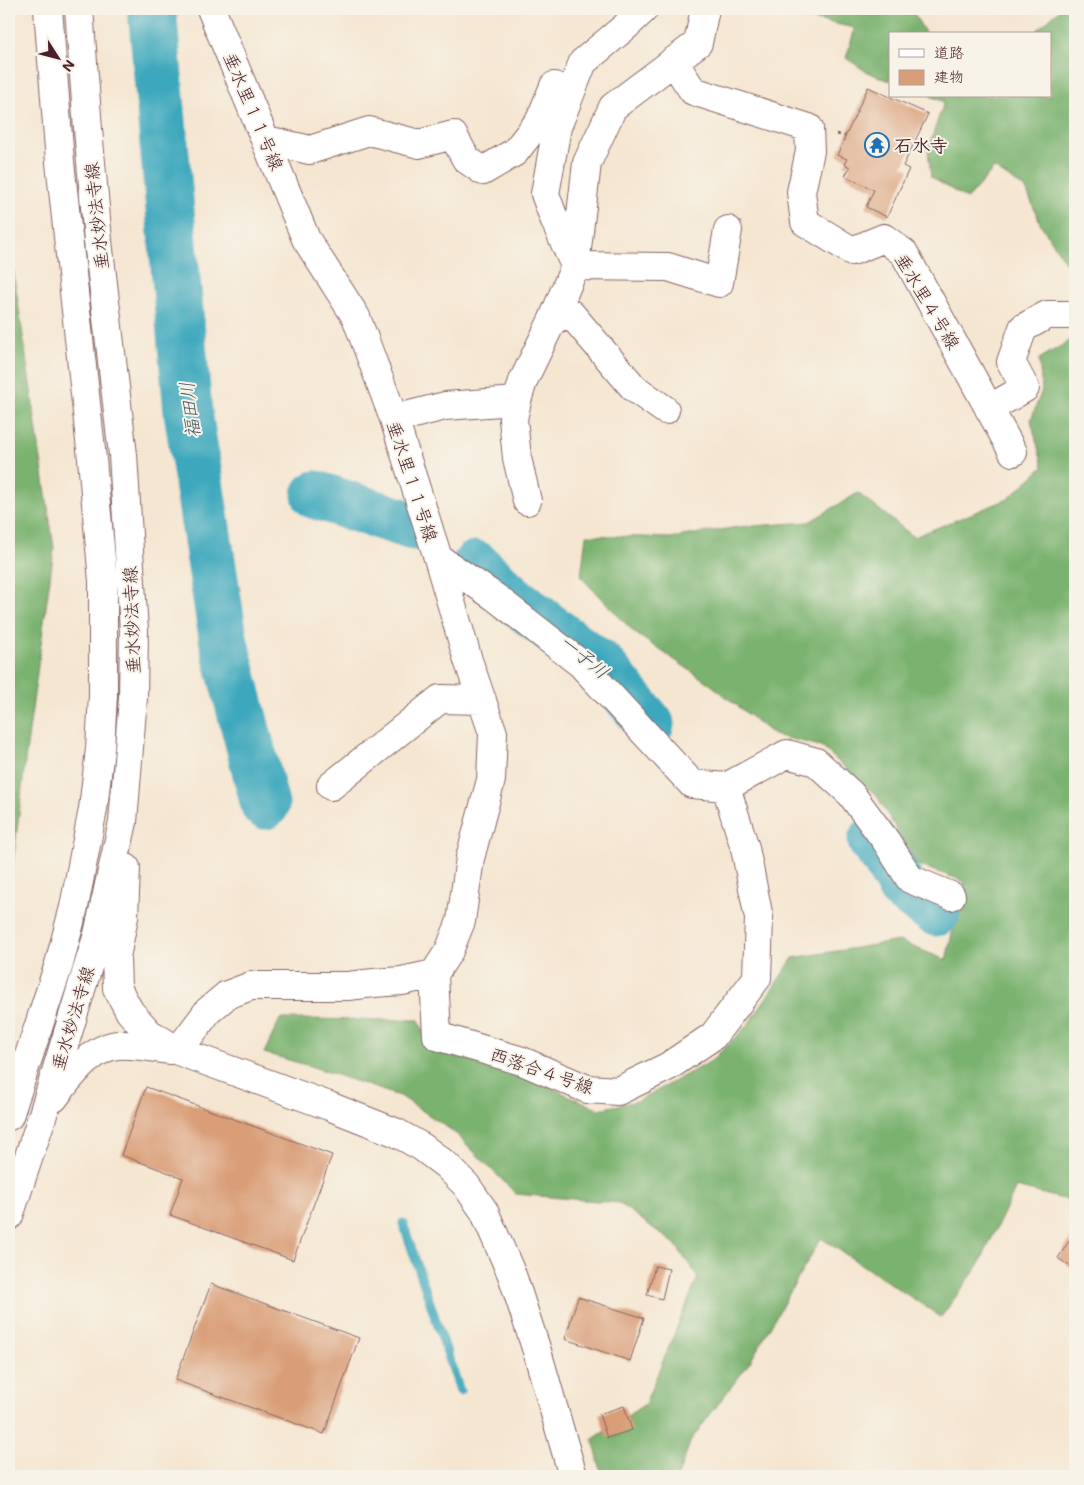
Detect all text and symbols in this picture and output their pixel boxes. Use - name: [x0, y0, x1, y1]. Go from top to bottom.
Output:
- north arrow: [32, 32, 82, 82]
- legend: [889, 32, 1052, 98]
- text: 道路: [934, 42, 964, 62]
- street label: 垂水里１１号線: [218, 48, 290, 174]
- text: N: [58, 56, 80, 76]
- text: 建物: [934, 66, 964, 86]
- temple icon: 石水寺: [864, 132, 890, 158]
- place label: 石水寺: [894, 133, 948, 157]
- street label: 垂水妙法寺線: [78, 161, 114, 271]
- street label: 垂水里４号線: [890, 249, 966, 353]
- water label: 福田川: [173, 380, 205, 440]
- street label: 垂水里１１号線: [382, 417, 444, 545]
- street label: 垂水妙法寺線: [117, 566, 145, 674]
- water label: 一子川: [555, 628, 615, 684]
- street label: 垂水妙法寺線: [45, 963, 99, 1073]
- street label: 西落合４号線: [487, 1041, 597, 1099]

